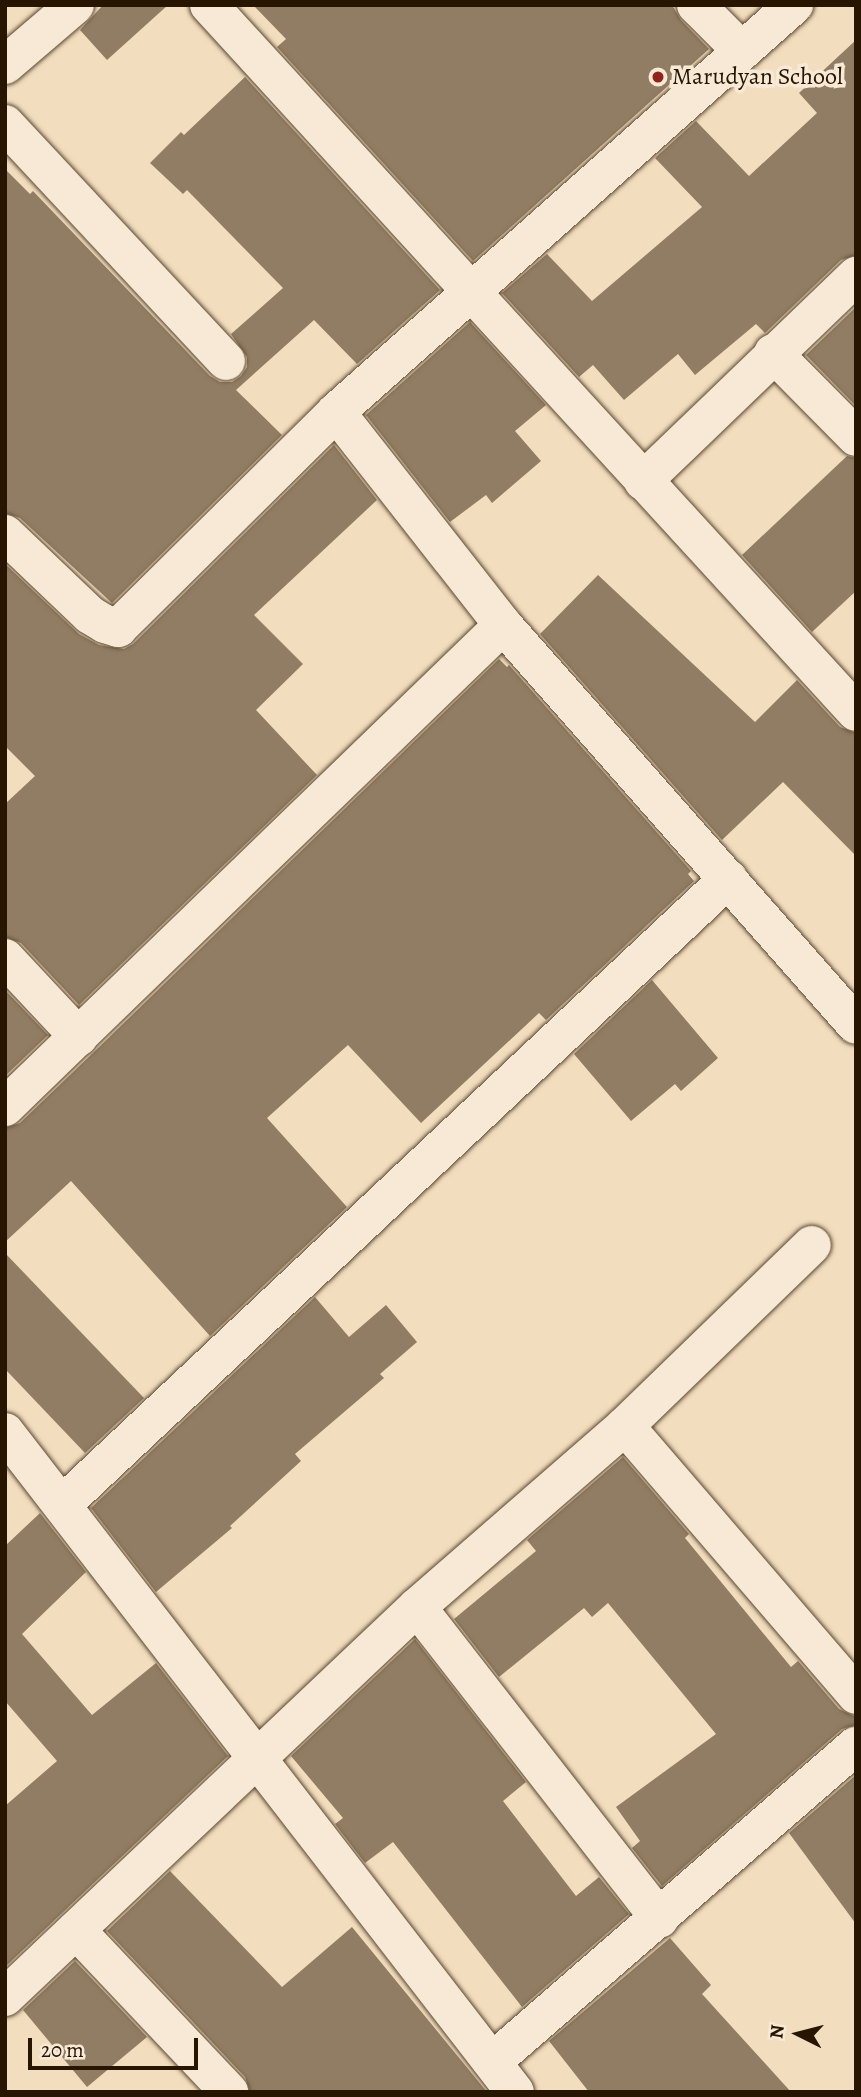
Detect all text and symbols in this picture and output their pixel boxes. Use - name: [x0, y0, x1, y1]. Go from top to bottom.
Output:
- place label: Marudyan School: [672, 63, 843, 91]
- marker: Marudyan School: [650, 69, 666, 85]
- north arrow: [763, 1999, 833, 2069]
- scale bar: [32, 2024, 201, 2068]
- text: N: [763, 2024, 791, 2040]
- text: 20 m: [41, 2036, 84, 2064]

